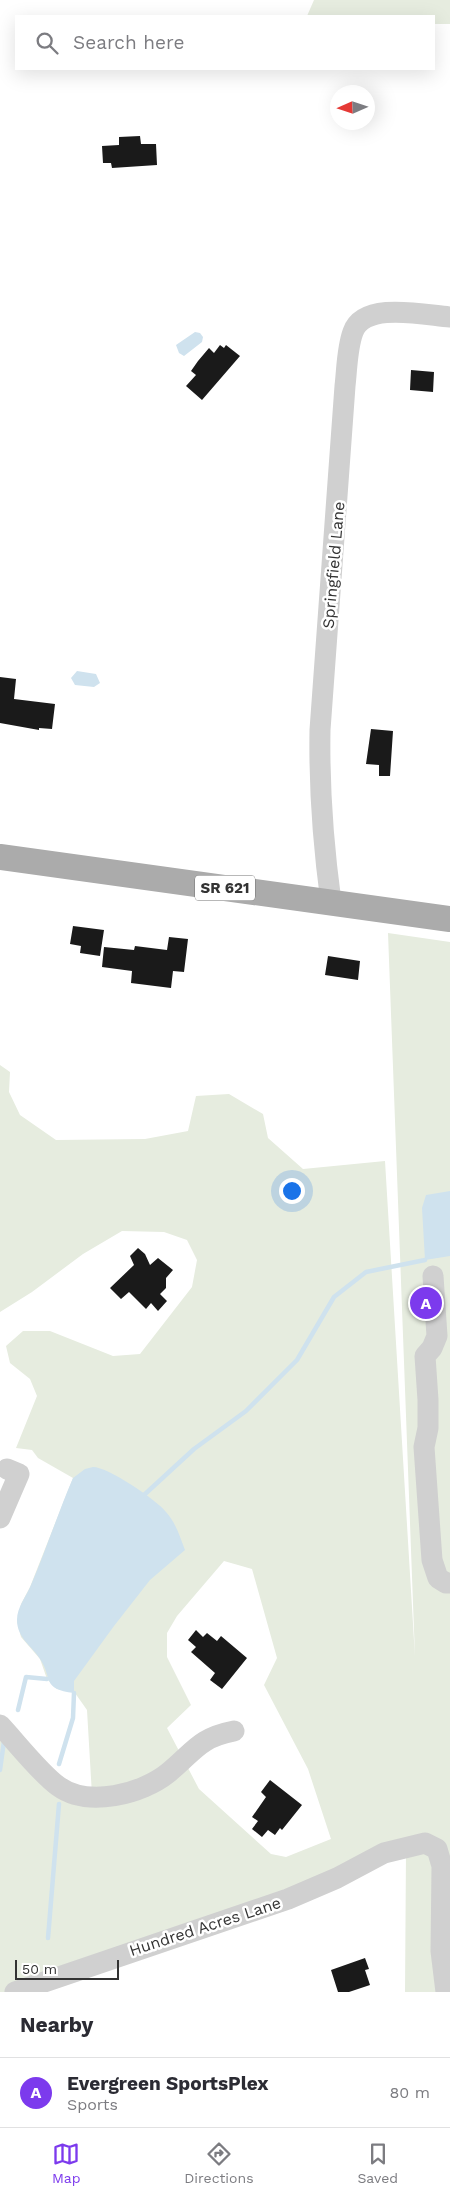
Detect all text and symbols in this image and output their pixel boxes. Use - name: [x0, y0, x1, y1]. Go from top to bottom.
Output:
- search box: [15, 15, 435, 70]
- icon: search: [33, 29, 61, 57]
- text: Search here: [73, 31, 184, 54]
- north arrow: [330, 85, 375, 130]
- street label: Springfield Lane: [318, 501, 349, 629]
- road number: SR 621: [195, 876, 255, 900]
- your location: [279, 1178, 305, 1204]
- pin: A: [410, 1284, 442, 1322]
- street label: Hundred Acres Lane: [127, 1893, 283, 1960]
- scale bar: [15, 1957, 119, 1980]
- text: 50 m: [22, 1961, 57, 1977]
- text: Nearby: [20, 2012, 93, 2037]
- text: Evergreen SportsPlex: [67, 2072, 269, 2095]
- text: A: [31, 2083, 41, 2102]
- text: 80 m: [389, 2083, 430, 2102]
- text: Sports: [67, 2095, 118, 2114]
- tab: Map: [52, 2140, 81, 2186]
- tab: Directions: [184, 2140, 254, 2186]
- tab: Saved: [357, 2140, 398, 2186]

